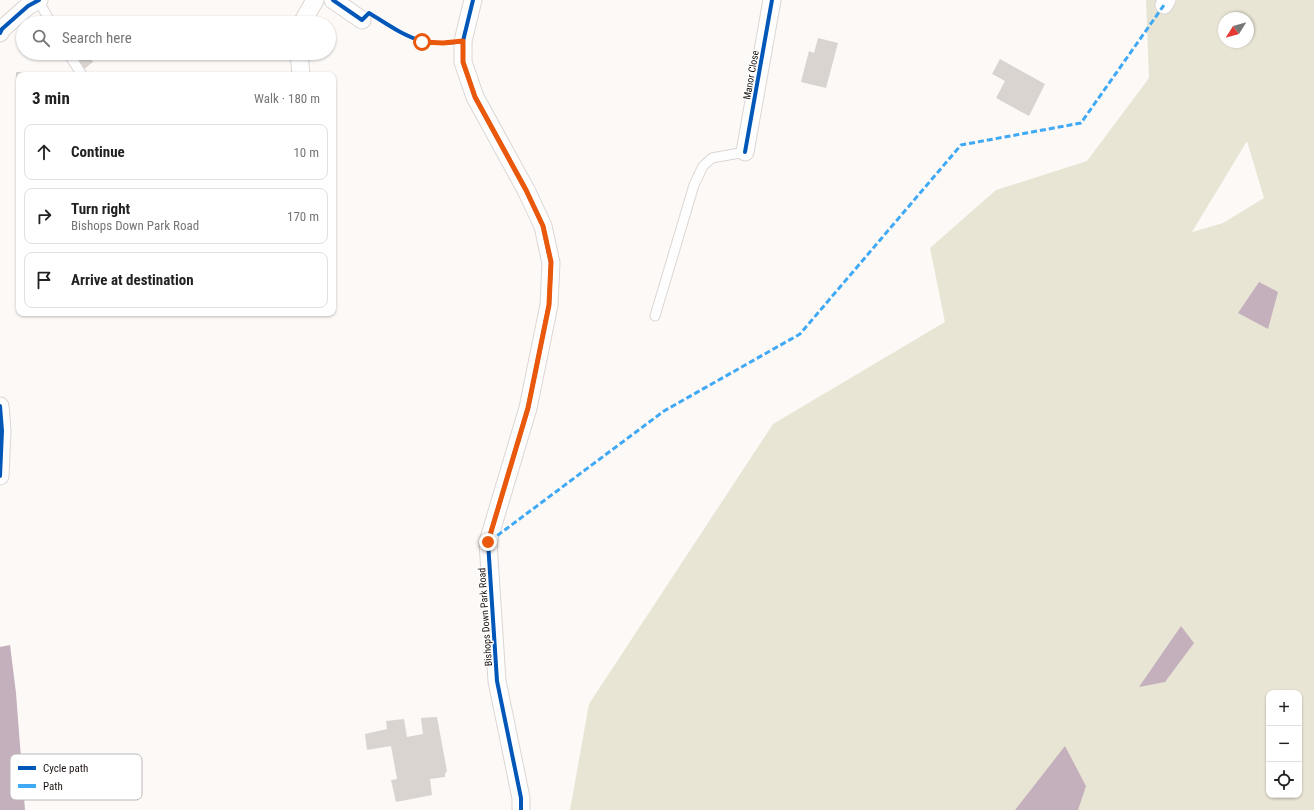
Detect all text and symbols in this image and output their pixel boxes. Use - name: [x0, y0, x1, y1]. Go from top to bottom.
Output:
- north arrow: [1218, 12, 1254, 48]
- search box: [16, 16, 336, 60]
- icon: search: [30, 27, 52, 49]
- text: Search here: [62, 29, 132, 47]
- route start: [413, 33, 431, 51]
- street label: Manor Close: [741, 49, 761, 100]
- text: 3 min: [32, 88, 70, 108]
- text: Walk · 180 m: [254, 91, 320, 106]
- icon: ahead: [33, 141, 55, 163]
- text: Continue: [71, 143, 125, 161]
- text: 10 m: [293, 145, 319, 160]
- text: Turn right: [71, 200, 130, 218]
- icon: right: [33, 205, 55, 227]
- text: 170 m: [287, 209, 319, 224]
- text: Bishops Down Park Road: [71, 218, 199, 233]
- icon: arrive: [33, 269, 55, 291]
- text: Arrive at destination: [71, 271, 194, 289]
- route end: [479, 533, 497, 551]
- street label: Bishops Down Park Road: [476, 567, 494, 667]
- map controls: [1266, 690, 1302, 798]
- button: +: [1266, 690, 1302, 726]
- button: −: [1266, 726, 1302, 762]
- legend: [10, 754, 142, 800]
- text: Cycle path: [43, 762, 88, 775]
- button: locate: [1266, 762, 1302, 798]
- text: Path: [43, 780, 63, 793]

